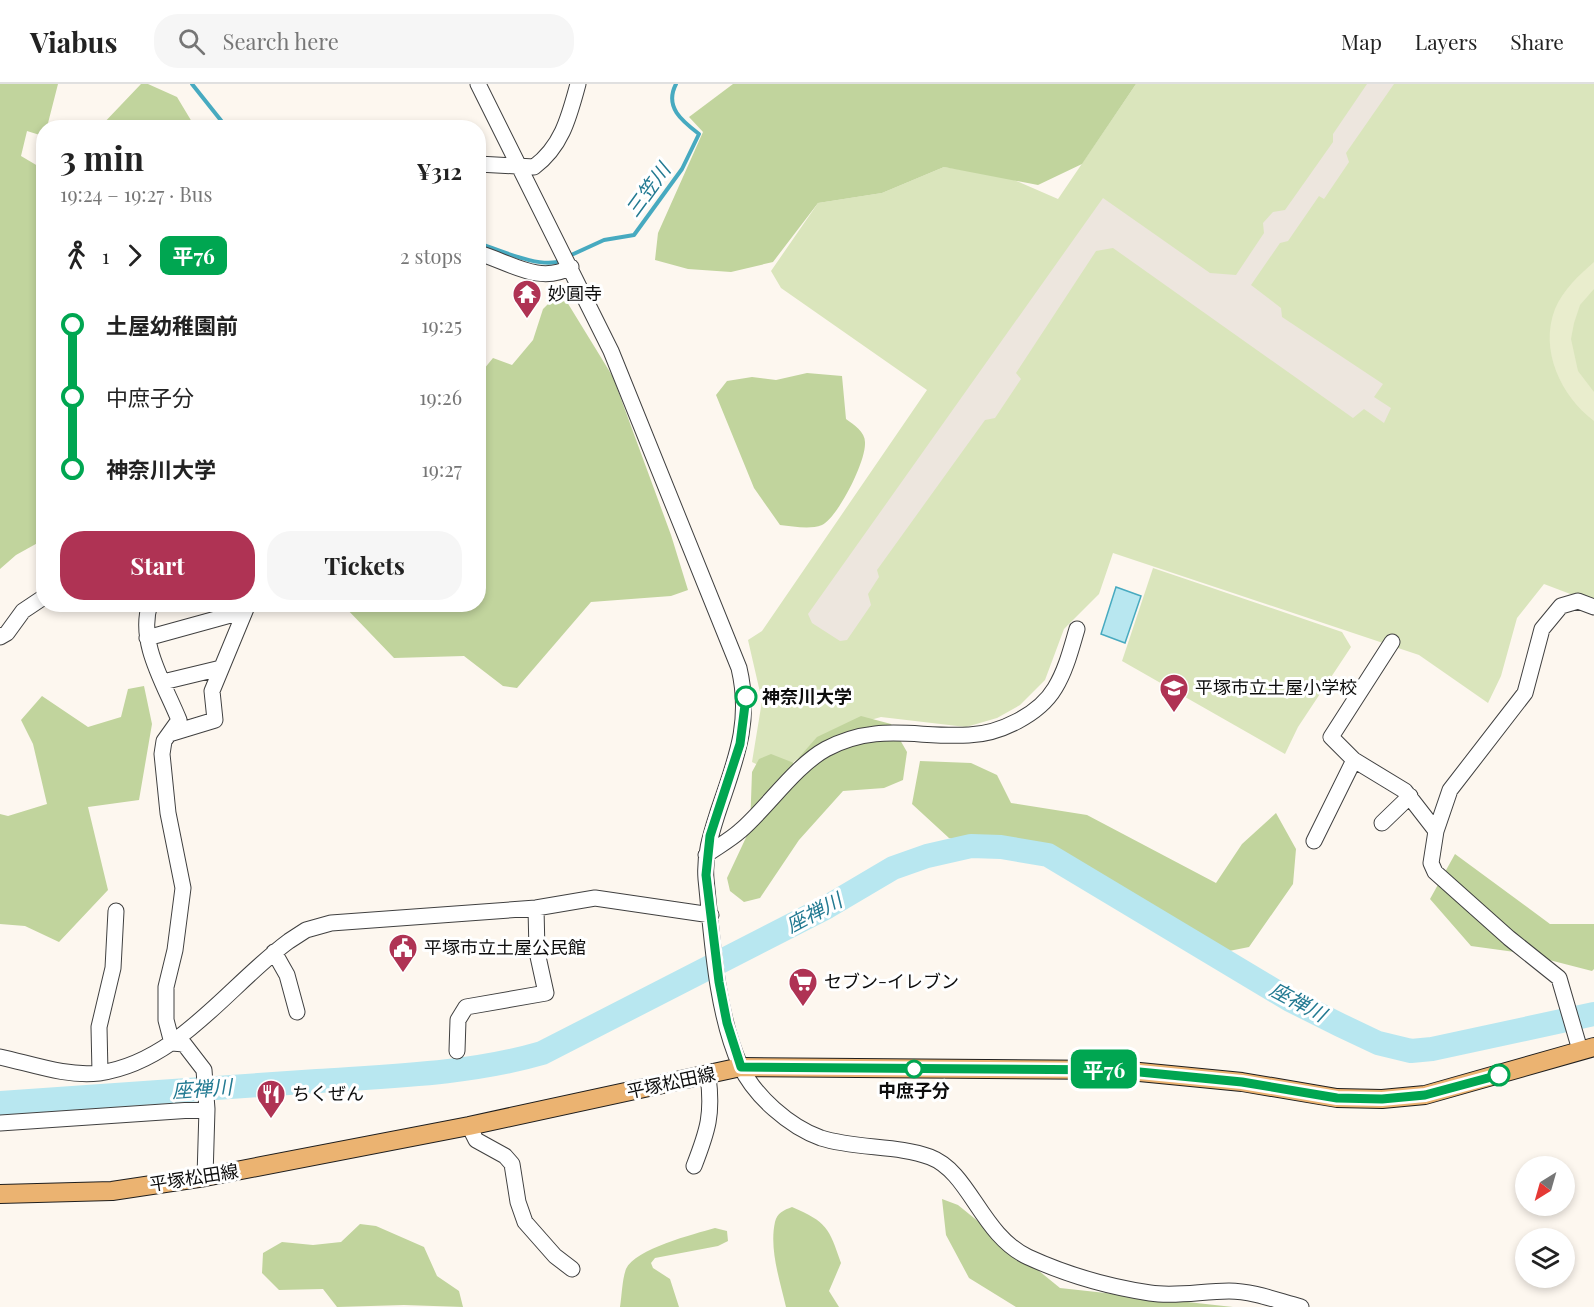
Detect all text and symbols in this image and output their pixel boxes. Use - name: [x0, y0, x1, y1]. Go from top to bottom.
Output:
- search box: [154, 14, 574, 68]
- text: Viabus: [30, 23, 118, 60]
- icon: search: [175, 25, 208, 58]
- text: Search here: [223, 26, 339, 56]
- text: Map: [1341, 27, 1382, 55]
- text: Layers: [1415, 27, 1477, 55]
- text: Share: [1510, 27, 1564, 55]
- text: 3 min: [60, 135, 144, 179]
- water label: 三笠川: [618, 155, 677, 221]
- text: ¥312: [416, 156, 462, 186]
- text: 19:24 – 19:27 · Bus: [60, 180, 212, 207]
- icon: walk: [60, 239, 93, 272]
- icon: forward: [118, 239, 151, 272]
- text: 平76: [172, 241, 215, 269]
- text: 1: [102, 242, 109, 269]
- text: 2 stops: [400, 242, 462, 269]
- temple icon: 妙圓寺: [511, 278, 543, 320]
- place label: 妙圓寺: [548, 281, 602, 305]
- text: 土屋幼稚園前: [106, 310, 238, 340]
- text: 19:25: [421, 311, 462, 338]
- text: 中庶子分: [106, 382, 194, 412]
- text: 19:26: [419, 383, 462, 410]
- text: 神奈川大学: [106, 454, 216, 484]
- text: 19:27: [421, 455, 462, 482]
- button: Start: [60, 531, 255, 600]
- button: Tickets: [267, 531, 462, 600]
- school or university icon: 平塚市立土屋小学校: [1158, 672, 1190, 714]
- place label: 平塚市立土屋小学校: [1195, 675, 1357, 699]
- place label: 神奈川大学: [762, 684, 852, 708]
- marker: 神奈川大学: [735, 686, 757, 708]
- water label: 座禅川: [780, 885, 848, 938]
- public building icon: 平塚市立土屋公民館: [387, 932, 419, 974]
- place label: 平塚市立土屋公民館: [424, 935, 586, 959]
- supermarket icon: セブン-イレブン: [787, 966, 819, 1008]
- place label: セブン-イレブン: [824, 969, 959, 993]
- water label: 座禅川: [1266, 975, 1333, 1028]
- line badge: 平76: [1070, 1050, 1138, 1088]
- text: 平76: [1083, 1055, 1125, 1083]
- marker: 中庶子分: [905, 1060, 923, 1078]
- street label: 平塚松田線: [624, 1061, 717, 1103]
- unlabelled marker: [1488, 1064, 1510, 1086]
- water label: 座禅川: [171, 1072, 235, 1103]
- restaurant icon: ちくぜん: [255, 1078, 287, 1120]
- place label: 中庶子分: [878, 1078, 950, 1102]
- place label: ちくぜん: [292, 1081, 364, 1105]
- north arrow: [1515, 1156, 1575, 1216]
- map controls: [1515, 1156, 1575, 1288]
- street label: 平塚松田線: [148, 1158, 240, 1196]
- button: layers: [1515, 1228, 1575, 1288]

